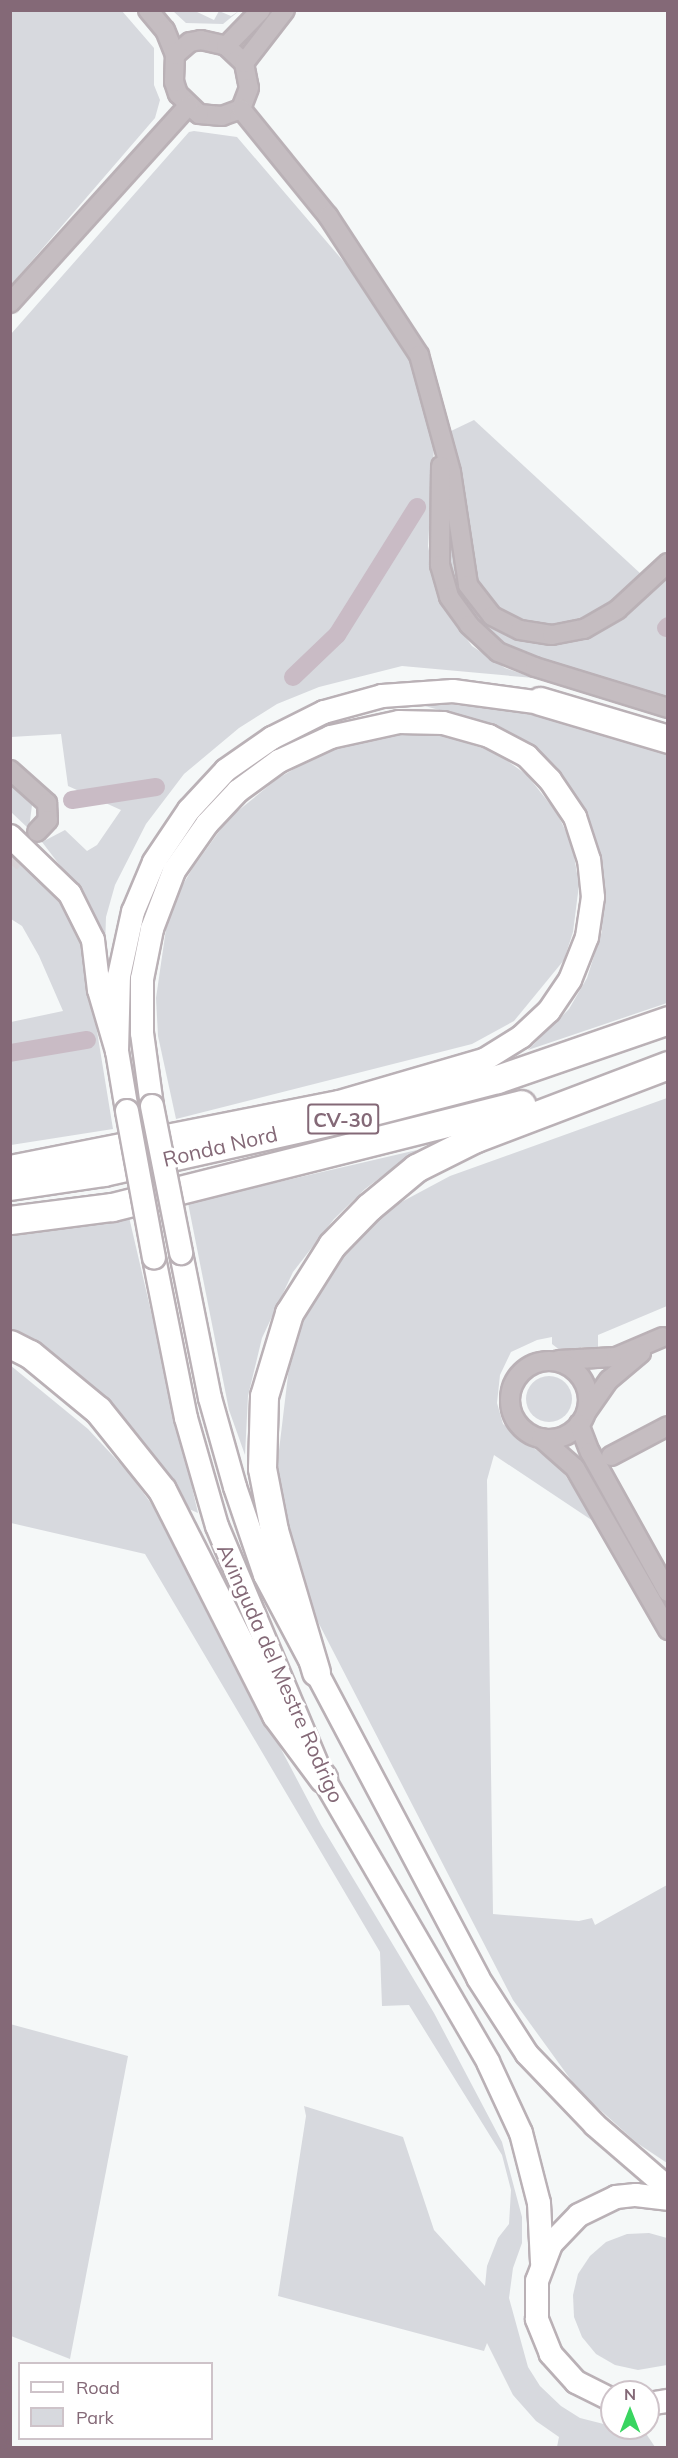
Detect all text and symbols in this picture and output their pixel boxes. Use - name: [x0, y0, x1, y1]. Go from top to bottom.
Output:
- road number: CV-30: [307, 1102, 379, 1136]
- street label: Ronda Nord: [160, 1121, 280, 1171]
- street label: Avinguda del Mestre Rodrigo: [212, 1540, 350, 1806]
- legend: [18, 2362, 213, 2440]
- text: Road: [76, 2376, 120, 2399]
- north arrow: [600, 2380, 660, 2440]
- text: N: [624, 2384, 636, 2404]
- text: Park: [76, 2406, 114, 2429]

